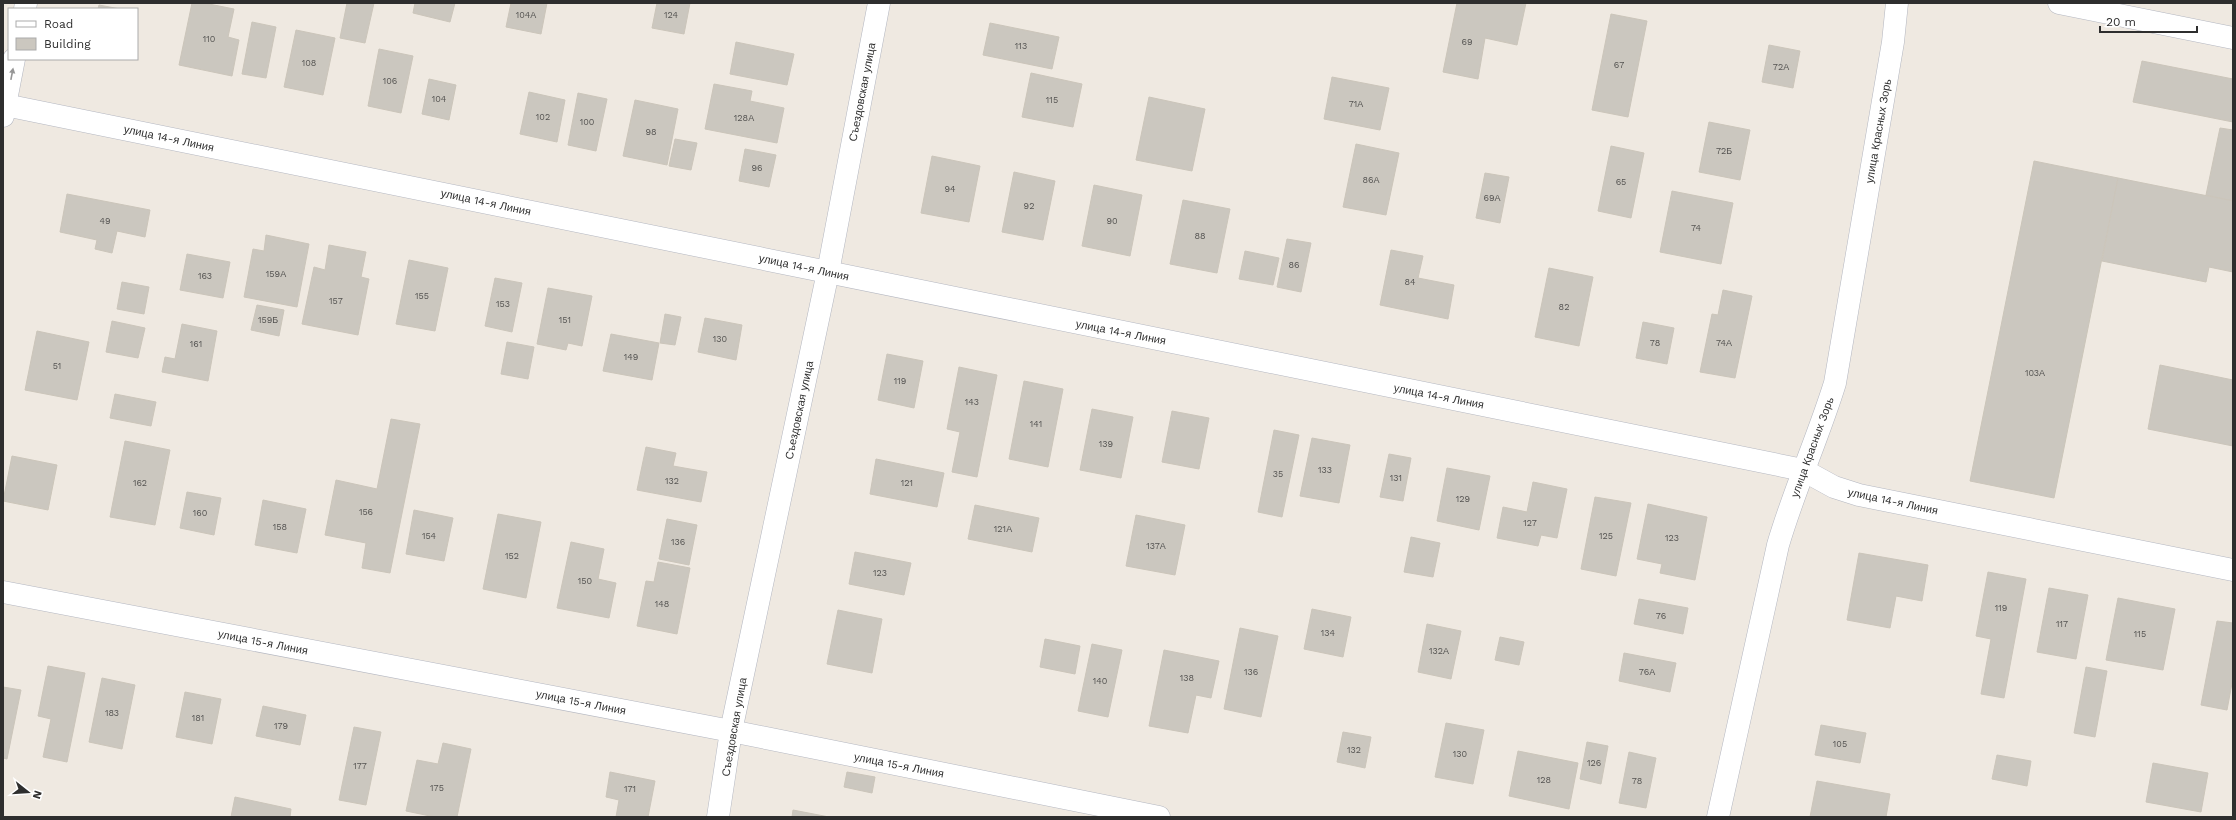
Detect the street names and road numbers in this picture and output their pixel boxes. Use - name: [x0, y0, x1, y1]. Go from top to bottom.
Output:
- street label: Съездовская улица: [847, 41, 879, 143]
- street label: улица Красных Зорь: [1863, 78, 1894, 184]
- street label: улица 14-я Линия: [123, 123, 215, 154]
- street label: улица 14-я Линия: [440, 187, 532, 218]
- street label: улица 14-я Линия: [758, 252, 850, 283]
- street label: улица 14-я Линия: [1075, 317, 1167, 348]
- street label: Съездовская улица: [783, 359, 816, 461]
- street label: улица 14-я Линия: [1393, 381, 1485, 412]
- street label: улица Красных Зорь: [1788, 395, 1837, 499]
- street label: улица 14-я Линия: [1847, 486, 1939, 517]
- street label: улица 15-я Линия: [217, 627, 309, 658]
- street label: Съездовская улица: [719, 676, 750, 778]
- street label: улица 15-я Линия: [535, 687, 627, 718]
- street label: улица 15-я Линия: [853, 750, 945, 781]

